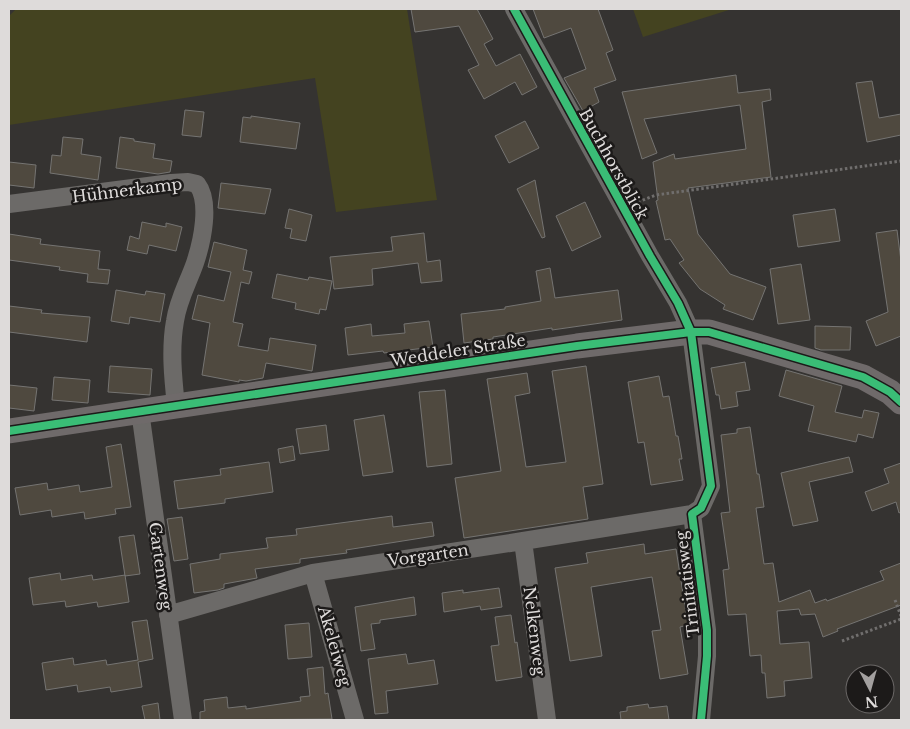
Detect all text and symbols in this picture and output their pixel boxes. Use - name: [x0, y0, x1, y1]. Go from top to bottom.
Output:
- street label: Buchhorstblick: [575, 105, 653, 223]
- street label: Hühnerkamp: [71, 173, 183, 207]
- street label: Weddeler Straße: [388, 329, 527, 371]
- street label: Gartenweg: [145, 521, 177, 612]
- street label: Trinitatisweg: [671, 529, 703, 638]
- street label: Vorgarten: [385, 539, 470, 571]
- street label: Nelkenweg: [520, 585, 550, 677]
- street label: Akeleiweg: [314, 603, 356, 689]
- north arrow: [845, 664, 895, 714]
- text: N: [864, 692, 879, 712]

